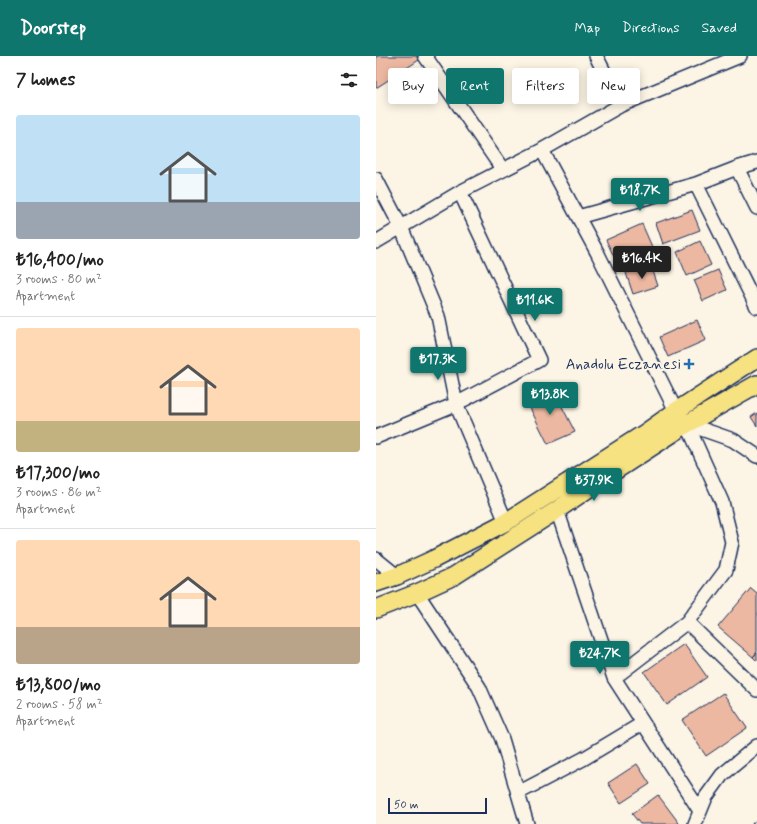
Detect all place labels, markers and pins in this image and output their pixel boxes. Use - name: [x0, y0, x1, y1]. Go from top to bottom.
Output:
- pin: ₺18.7K: [607, 178, 673, 212]
- pin: ₺16.4K: [609, 246, 675, 280]
- pin: ₺11.6K: [502, 288, 568, 322]
- pin: ₺17.3K: [405, 347, 471, 381]
- place label: Anadolu Eczanesi: [566, 355, 681, 375]
- marker: Anadolu Eczanesi: [684, 359, 694, 369]
- pin: ₺13.8K: [517, 382, 583, 416]
- pin: ₺37.9K: [561, 468, 627, 502]
- pin: ₺24.7K: [567, 641, 633, 675]

